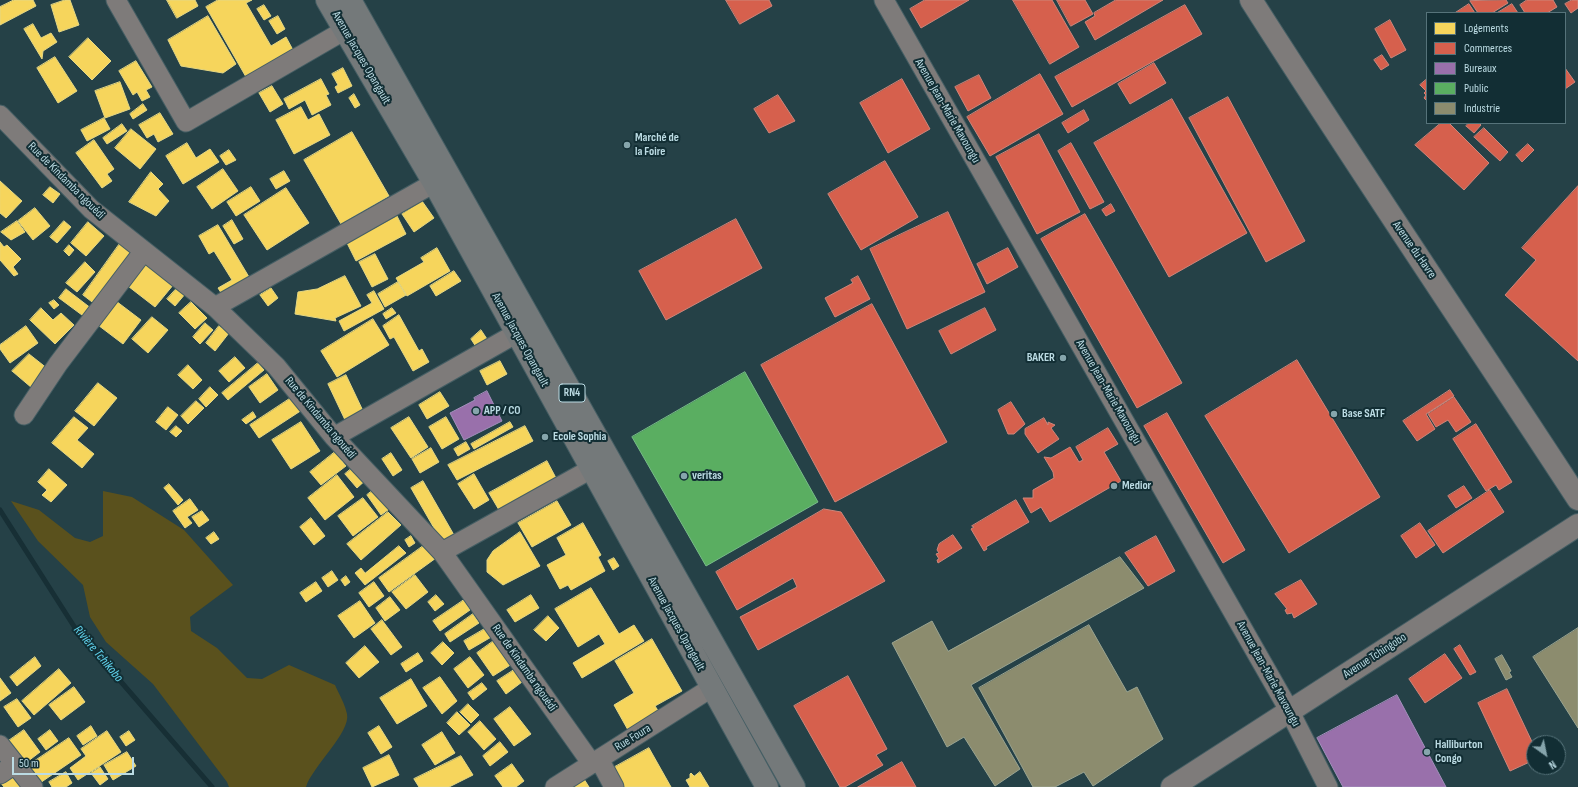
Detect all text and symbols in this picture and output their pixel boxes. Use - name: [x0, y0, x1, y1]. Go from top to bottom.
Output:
- street label: Avenue Jacques Opangault: [329, 9, 393, 107]
- legend: [1426, 12, 1566, 124]
- text: Logements: [1464, 21, 1508, 36]
- text: Commerces: [1464, 41, 1512, 56]
- street label: Avenue Jean-Marie Mavoungu: [911, 56, 983, 166]
- text: Bureaux: [1464, 61, 1497, 76]
- text: Public: [1464, 81, 1489, 96]
- text: Industrie: [1464, 101, 1500, 116]
- place label: Marché de la Foire: [635, 131, 679, 159]
- street label: Rue de Kindamba ngouédi: [25, 140, 107, 222]
- marker: Marché de la Foire: [622, 140, 632, 150]
- street label: Avenue du Havre: [1389, 219, 1439, 281]
- street label: Avenue Jacques Opangault: [488, 291, 552, 389]
- street label: Avenue Jean-Marie Mavoungu: [1072, 337, 1144, 447]
- place label: BAKER: [1027, 351, 1055, 365]
- marker: BAKER: [1058, 353, 1068, 363]
- street label: Rue de Kindamba ngouédi: [282, 374, 358, 462]
- road number: RN4: [559, 384, 585, 402]
- place label: APP / CO: [484, 404, 521, 418]
- marker: APP / CO: [471, 406, 481, 416]
- place label: Base SATF: [1342, 407, 1385, 421]
- marker: Base SATF: [1329, 409, 1339, 419]
- place label: Ecole Sophia: [553, 430, 606, 444]
- marker: Ecole Sophia: [540, 432, 550, 442]
- place label: veritas: [692, 469, 722, 483]
- marker: veritas: [679, 471, 689, 481]
- place label: Medior: [1122, 479, 1151, 493]
- marker: Medior: [1109, 481, 1119, 491]
- street label: Avenue Jacques Opangault: [644, 575, 708, 673]
- street label: Avenue Jean-Marie Mavoungu: [1233, 619, 1303, 729]
- street label: Rue de Kindamba ngouédi: [489, 622, 559, 714]
- water label: Rivière Tchikobo: [70, 623, 126, 685]
- street label: Avenue Tchingobo: [1341, 630, 1409, 682]
- street label: Rue Foura: [612, 721, 654, 755]
- north arrow: [1526, 735, 1566, 775]
- place label: Halliburton Congo: [1435, 738, 1483, 766]
- marker: Halliburton Congo: [1422, 747, 1432, 757]
- scale bar: [14, 749, 136, 775]
- text: 50 m: [19, 756, 39, 771]
- text: N: [1546, 758, 1558, 772]

